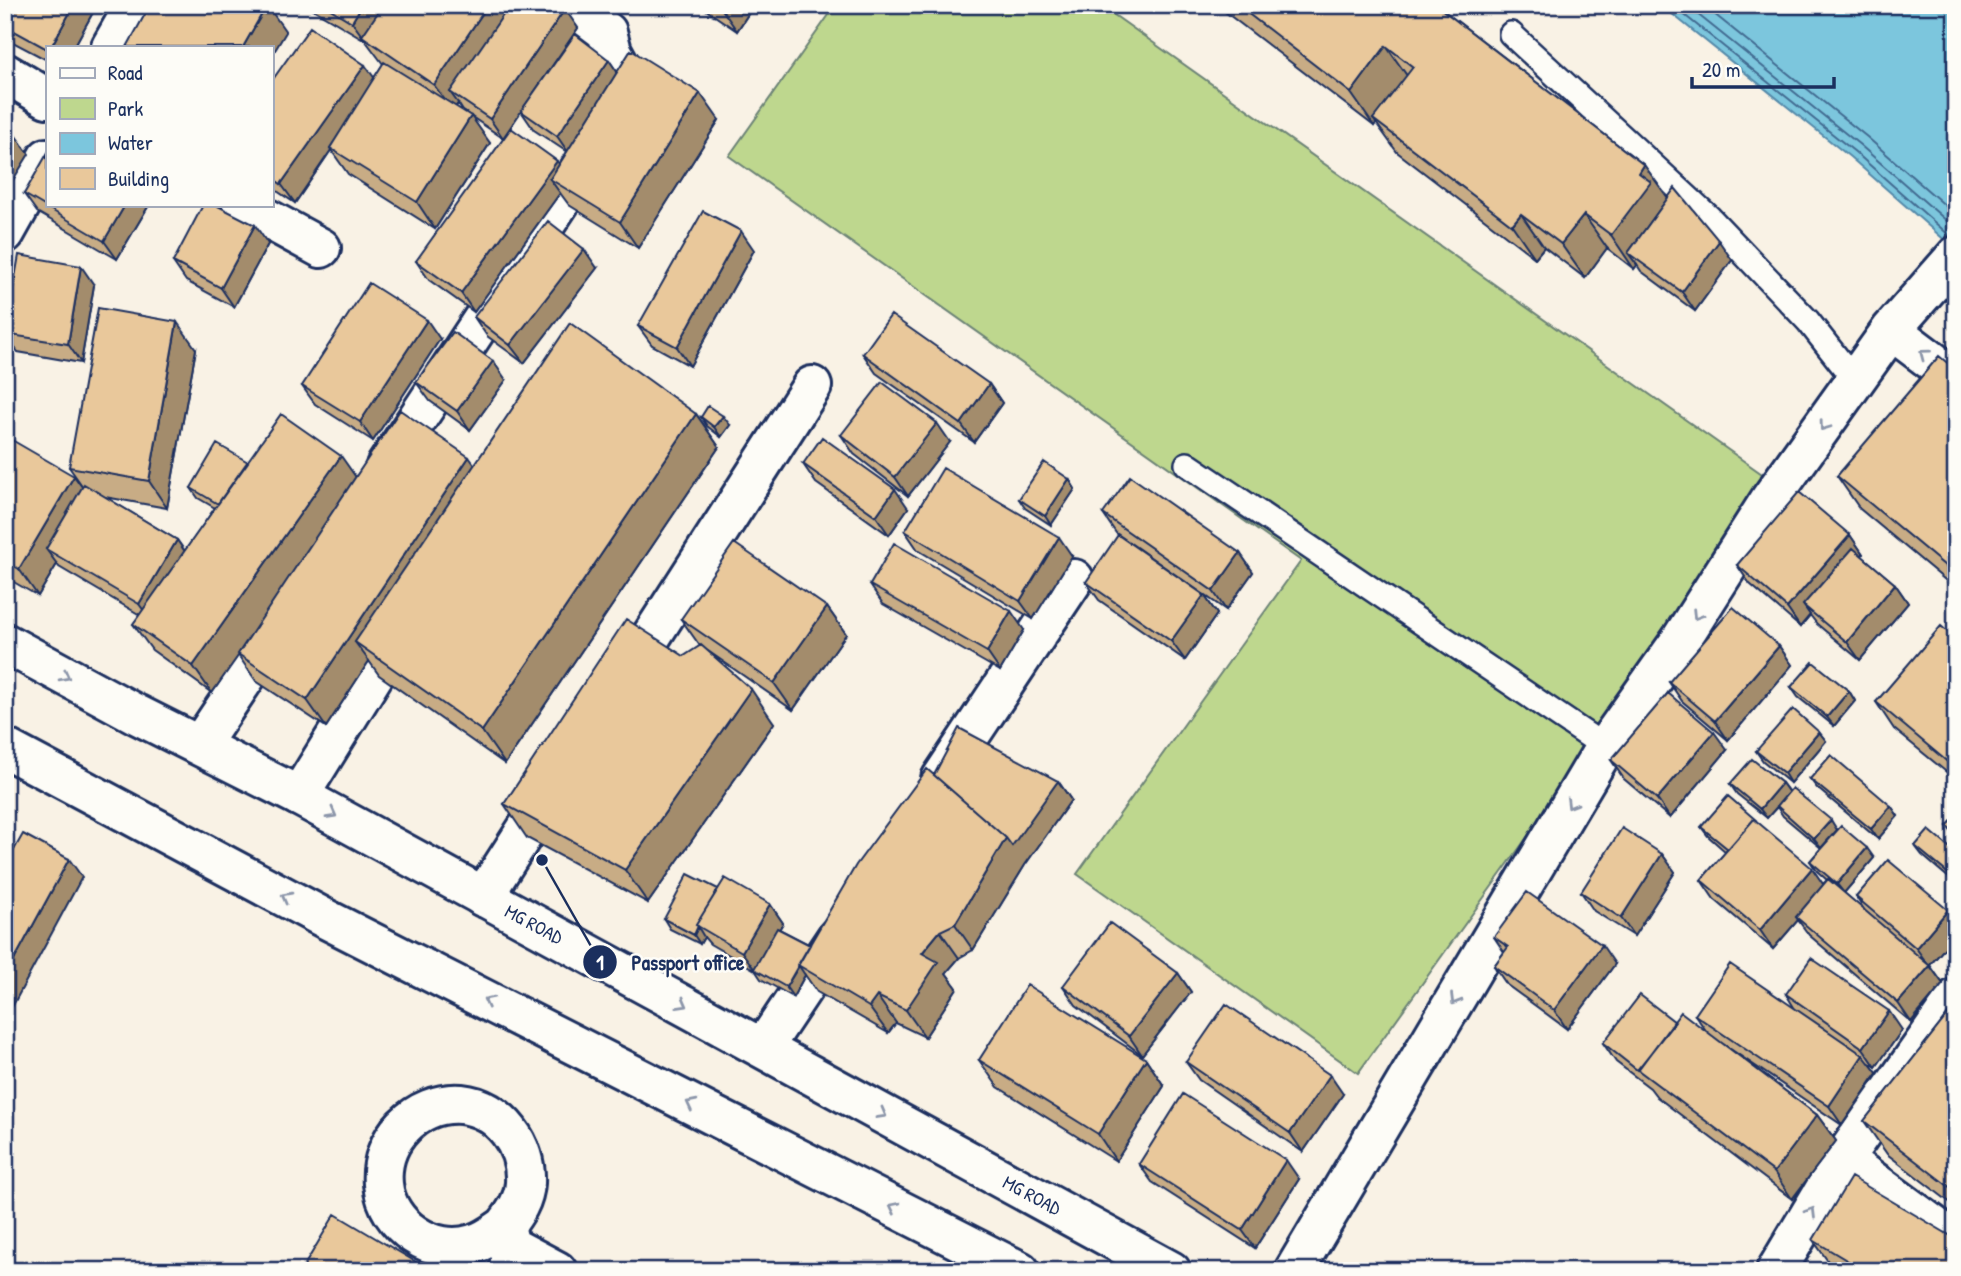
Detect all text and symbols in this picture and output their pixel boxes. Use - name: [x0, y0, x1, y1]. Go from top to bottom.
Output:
- legend: [46, 46, 273, 206]
- scale bar: [1692, 46, 1833, 90]
- text: 20 m: [1702, 55, 1740, 84]
- text: Road: [108, 58, 142, 87]
- text: Park: [108, 94, 143, 123]
- text: Water: [108, 128, 153, 157]
- text: Building: [108, 164, 169, 193]
- one-way arrow: [1919, 350, 1931, 363]
- one-way arrow: [1819, 418, 1832, 431]
- one-way arrow: [1692, 607, 1705, 620]
- one-way arrow: [58, 667, 71, 681]
- one-way arrow: [1566, 797, 1579, 809]
- one-way arrow: [325, 806, 338, 819]
- one-way arrow: [280, 892, 293, 905]
- street label: MG ROAD: [500, 898, 568, 950]
- callout: Passport office: [582, 941, 758, 983]
- text: 1: [596, 948, 604, 977]
- text: Passport office: [632, 948, 745, 978]
- one-way arrow: [1450, 992, 1463, 1005]
- one-way arrow: [483, 995, 495, 1009]
- one-way arrow: [676, 996, 689, 1009]
- one-way arrow: [686, 1098, 698, 1112]
- one-way arrow: [875, 1106, 888, 1119]
- street label: MG ROAD: [998, 1169, 1066, 1221]
- one-way arrow: [889, 1201, 901, 1215]
- one-way arrow: [1803, 1207, 1816, 1220]

